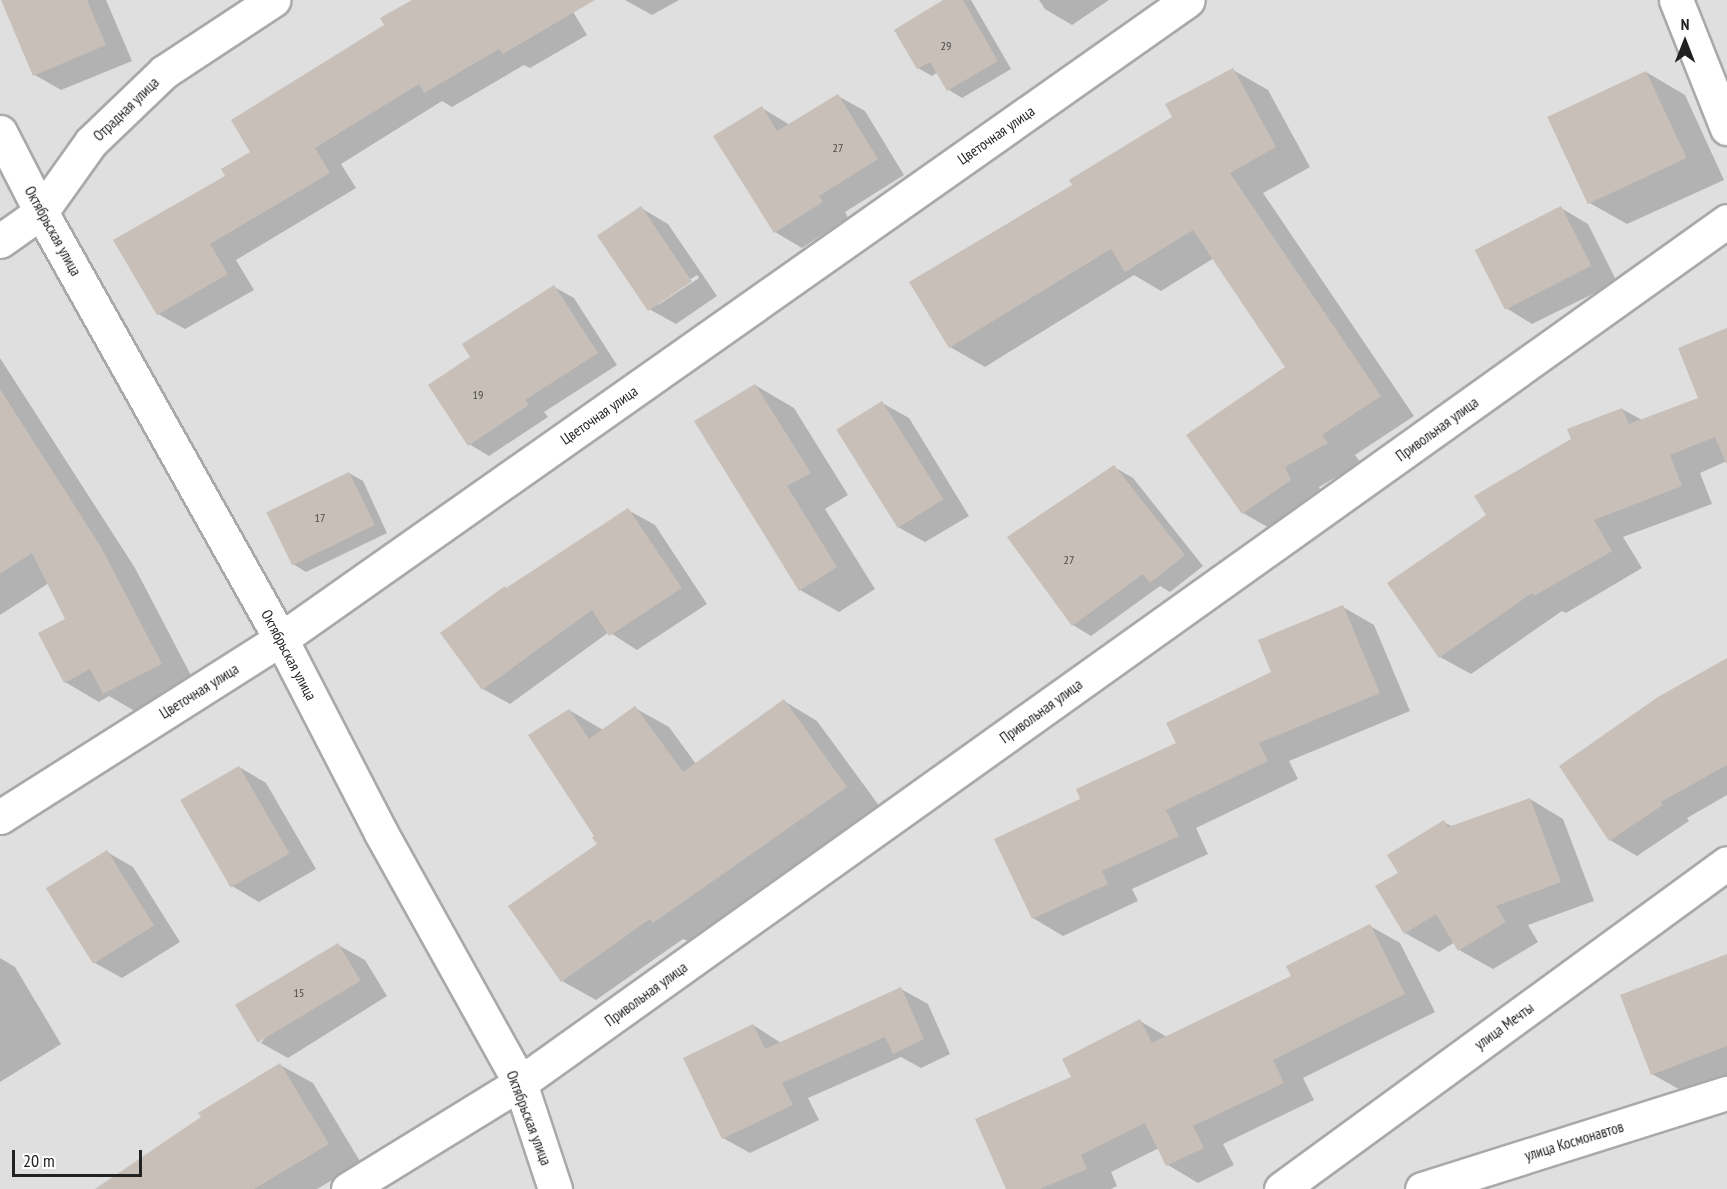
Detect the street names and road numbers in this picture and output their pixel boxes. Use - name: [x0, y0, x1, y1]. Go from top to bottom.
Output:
- street label: Отрадная улица: [89, 73, 163, 145]
- street label: Цветочная улица: [954, 102, 1038, 168]
- street label: Октябрьская улица: [21, 183, 85, 279]
- street label: Цветочная улица: [557, 382, 641, 448]
- street label: Привольная улица: [1392, 393, 1482, 465]
- street label: Октябрьская улица: [258, 607, 320, 703]
- street label: Цветочная улица: [156, 660, 242, 722]
- street label: Привольная улица: [996, 675, 1086, 747]
- street label: Привольная улица: [601, 958, 691, 1030]
- street label: улица Мечты: [1471, 999, 1537, 1053]
- street label: Октябрьская улица: [503, 1068, 555, 1168]
- street label: улица Космонавтов: [1522, 1117, 1626, 1165]

